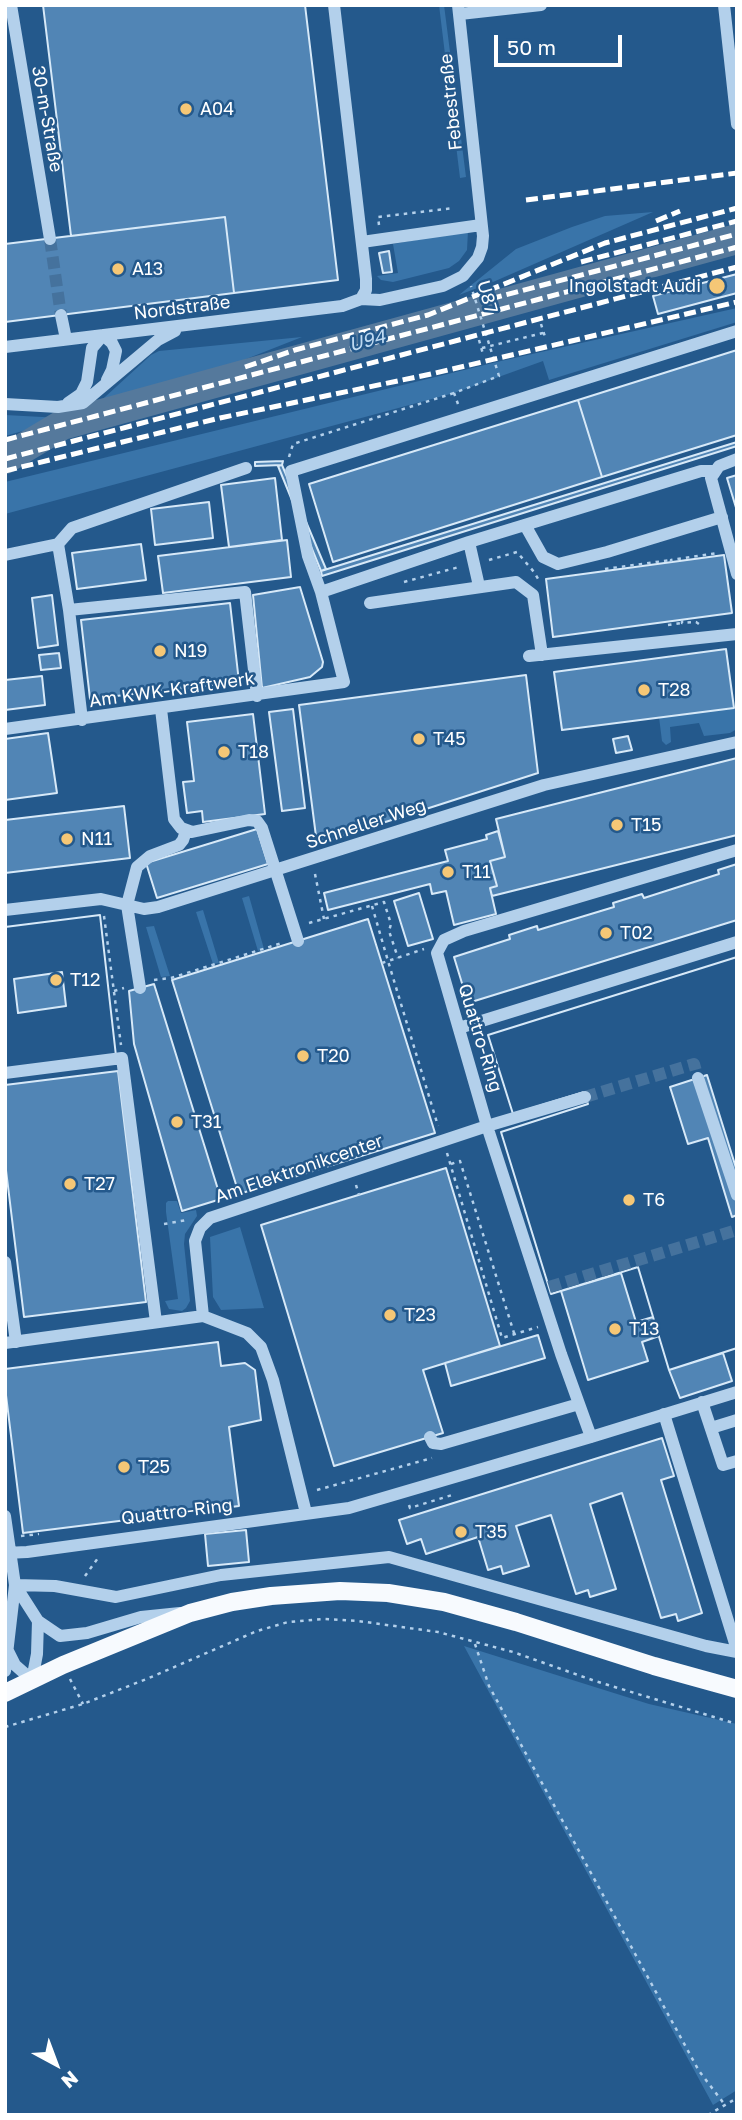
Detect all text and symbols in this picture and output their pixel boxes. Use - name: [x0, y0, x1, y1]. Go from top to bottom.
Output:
- scale bar: [497, 21, 625, 65]
- text: 50 m: [507, 34, 556, 60]
- street label: Febestraße: [435, 53, 467, 151]
- street label: 30-m-Straße: [27, 64, 67, 174]
- place label: A04: [200, 98, 234, 120]
- marker: A04: [178, 101, 194, 117]
- place label: A13: [132, 258, 163, 280]
- marker: A13: [110, 261, 126, 277]
- place label: Ingolstadt Audi: [568, 275, 701, 297]
- marker: Ingolstadt Audi: [707, 276, 727, 296]
- street label: U87: [472, 278, 502, 316]
- street label: Nordstraße: [133, 291, 231, 325]
- water label: U94: [346, 325, 388, 357]
- place label: N19: [174, 640, 207, 662]
- marker: N19: [152, 643, 168, 659]
- street label: Am KWK-Kraftwerk: [88, 668, 256, 712]
- place label: T28: [658, 679, 691, 701]
- marker: T28: [636, 682, 652, 698]
- place label: T45: [433, 728, 466, 750]
- marker: T45: [411, 731, 427, 747]
- place label: T18: [238, 741, 269, 763]
- marker: T18: [216, 744, 232, 760]
- street label: Schneller Weg: [303, 794, 429, 854]
- place label: T15: [631, 814, 661, 836]
- marker: T15: [609, 817, 625, 833]
- place label: N11: [81, 828, 112, 850]
- marker: N11: [59, 831, 75, 847]
- place label: T11: [462, 861, 491, 883]
- marker: T11: [440, 864, 456, 880]
- place label: T02: [620, 922, 653, 944]
- marker: T02: [598, 925, 614, 941]
- place label: T12: [70, 969, 100, 991]
- marker: T12: [48, 972, 64, 988]
- street label: Quattro-Ring: [453, 981, 507, 1095]
- place label: T20: [317, 1045, 350, 1067]
- marker: T20: [295, 1048, 311, 1064]
- place label: T31: [191, 1111, 221, 1133]
- marker: T31: [169, 1114, 185, 1130]
- street label: Am Elektronikcenter: [212, 1130, 386, 1208]
- place label: T27: [84, 1173, 115, 1195]
- marker: T27: [62, 1176, 78, 1192]
- place label: T6: [643, 1189, 665, 1211]
- marker: T6: [621, 1192, 637, 1208]
- place label: T23: [404, 1304, 436, 1326]
- marker: T23: [382, 1307, 398, 1323]
- place label: T13: [629, 1318, 659, 1340]
- marker: T13: [607, 1321, 623, 1337]
- place label: T25: [138, 1456, 170, 1478]
- marker: T25: [116, 1459, 132, 1475]
- street label: Quattro-Ring: [120, 1494, 234, 1530]
- place label: T35: [475, 1521, 507, 1543]
- marker: T35: [453, 1524, 469, 1540]
- north arrow: [21, 2029, 91, 2099]
- text: N: [57, 2067, 83, 2094]

